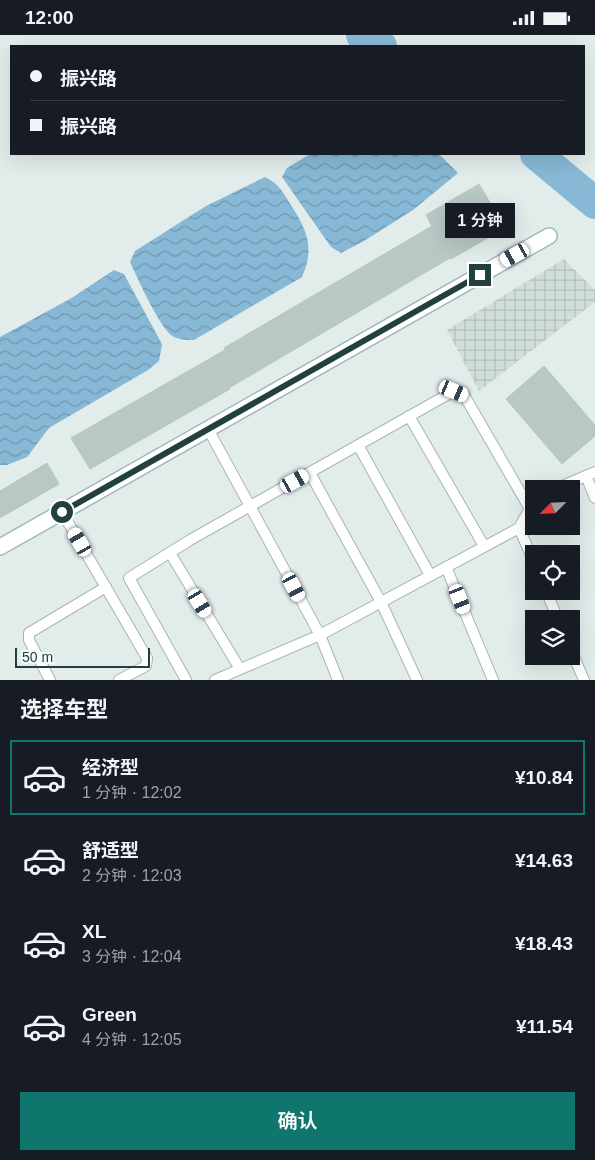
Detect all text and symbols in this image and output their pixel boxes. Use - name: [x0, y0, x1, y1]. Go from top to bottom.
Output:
- text: 12:00: [25, 7, 74, 28]
- text: 振兴路: [60, 68, 117, 89]
- text: 振兴路: [60, 116, 117, 137]
- callout: 1 分钟: [445, 203, 515, 237]
- text: 1 分钟: [457, 212, 503, 229]
- car: [498, 241, 531, 269]
- route end: [469, 264, 491, 286]
- car: [437, 378, 470, 404]
- car: [278, 467, 311, 495]
- north arrow: [525, 480, 580, 535]
- map controls: [525, 480, 580, 665]
- route start: [51, 501, 73, 523]
- car: [66, 525, 93, 559]
- button: locate: [525, 545, 580, 600]
- car: [280, 570, 307, 604]
- car: [447, 582, 472, 616]
- car: [185, 586, 214, 620]
- button: layers: [525, 610, 580, 665]
- scale bar: [15, 645, 150, 668]
- text: 50 m: [22, 649, 53, 665]
- text: 选择车型: [20, 697, 108, 722]
- icon: car: [22, 755, 67, 800]
- text: 经济型: [82, 757, 139, 778]
- text: ¥10.84: [515, 767, 573, 788]
- text: 1 分钟 · 12:02: [82, 784, 182, 801]
- icon: car: [22, 838, 67, 883]
- text: 舒适型: [82, 840, 139, 861]
- text: ¥14.63: [515, 850, 573, 871]
- text: 2 分钟 · 12:03: [82, 867, 182, 884]
- icon: car: [22, 921, 67, 966]
- text: XL: [82, 921, 106, 942]
- text: ¥18.43: [515, 933, 573, 954]
- text: 3 分钟 · 12:04: [82, 948, 182, 965]
- icon: car: [22, 1004, 67, 1049]
- text: Green: [82, 1004, 137, 1025]
- text: ¥11.54: [516, 1016, 573, 1037]
- text: 4 分钟 · 12:05: [82, 1031, 182, 1048]
- button: 确认: [20, 1092, 575, 1150]

